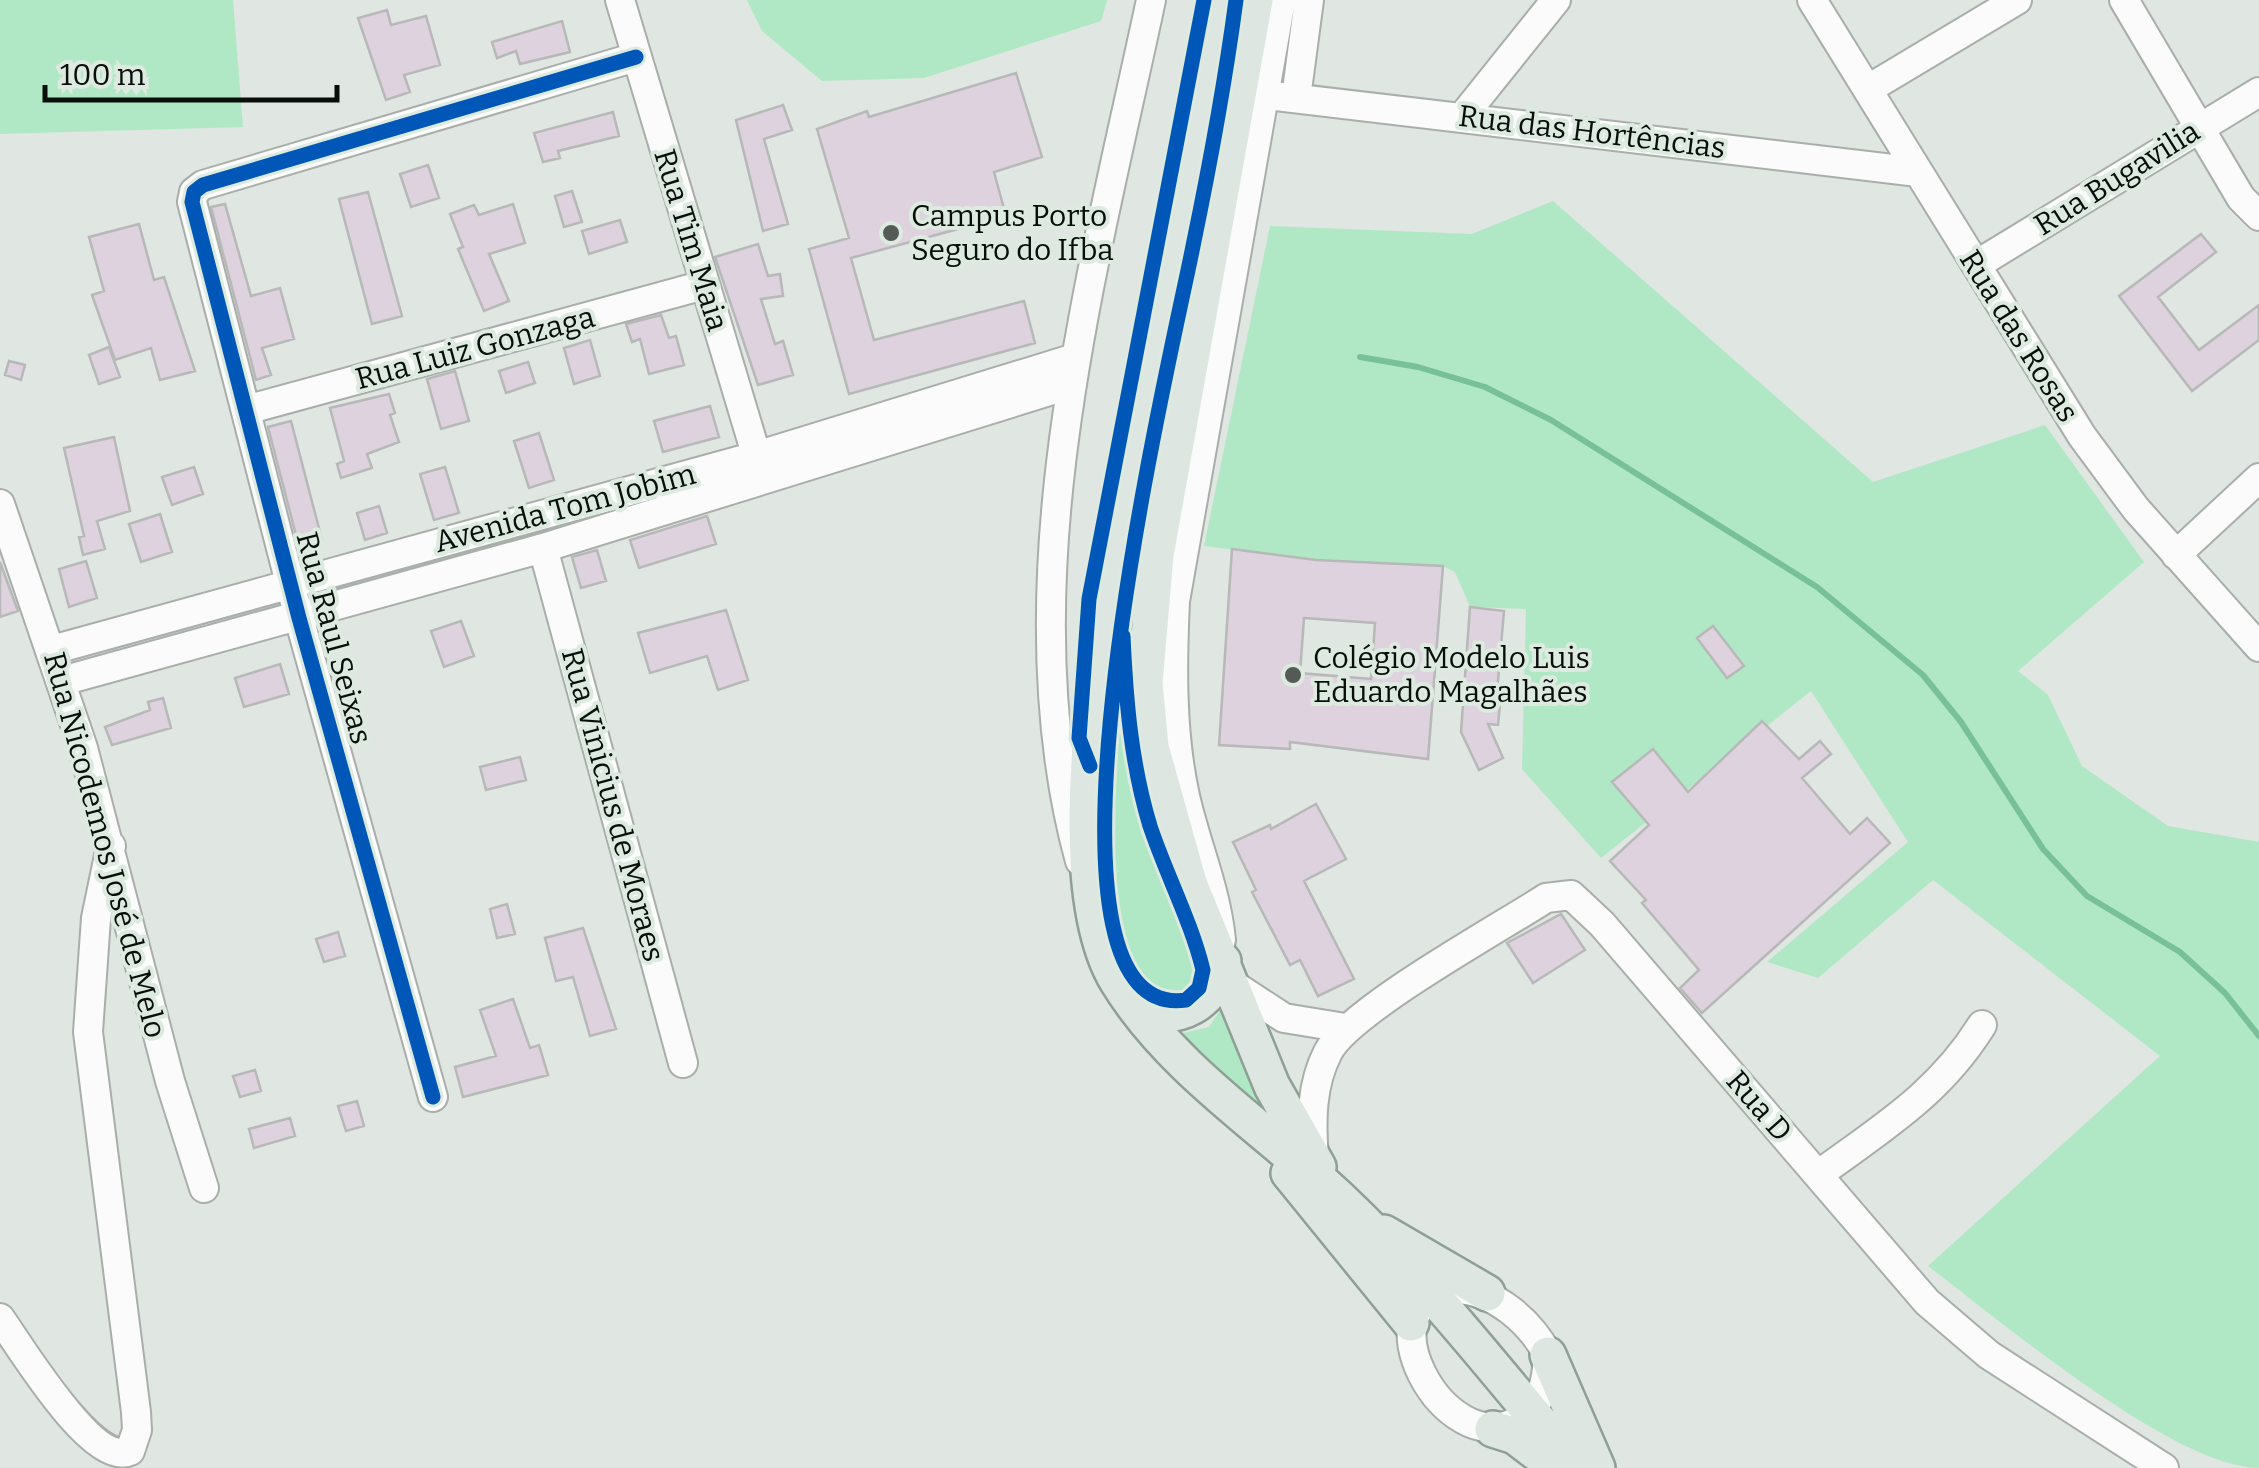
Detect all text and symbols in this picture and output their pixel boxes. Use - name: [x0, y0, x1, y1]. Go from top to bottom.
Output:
- scale bar: [45, 40, 338, 102]
- text: 100 m: [60, 57, 146, 93]
- street label: Rua das Hortências: [1457, 98, 1727, 166]
- street label: Rua Bugavilia: [2028, 113, 2206, 243]
- street label: Rua Tim Maia: [646, 145, 736, 335]
- place label: Campus Porto Seguro do Ifba: [911, 198, 1114, 268]
- marker: Campus Porto Seguro do Ifba: [880, 222, 902, 244]
- street label: Rua das Rosas: [1952, 243, 2086, 429]
- street label: Rua Luiz Gonzaga: [351, 299, 599, 397]
- street label: Avenida Tom Jobim: [430, 456, 700, 560]
- street label: Rua Raul Seixas: [288, 528, 380, 748]
- place label: Colégio Modelo Luis Eduardo Magalhães: [1313, 640, 1590, 710]
- street label: Rua Vinicius de Moraes: [554, 645, 672, 965]
- street label: Rua Nicodemos José de Melo: [36, 648, 174, 1042]
- marker: Colégio Modelo Luis Eduardo Magalhães: [1282, 664, 1304, 686]
- street label: Rua D: [1719, 1063, 1799, 1149]

